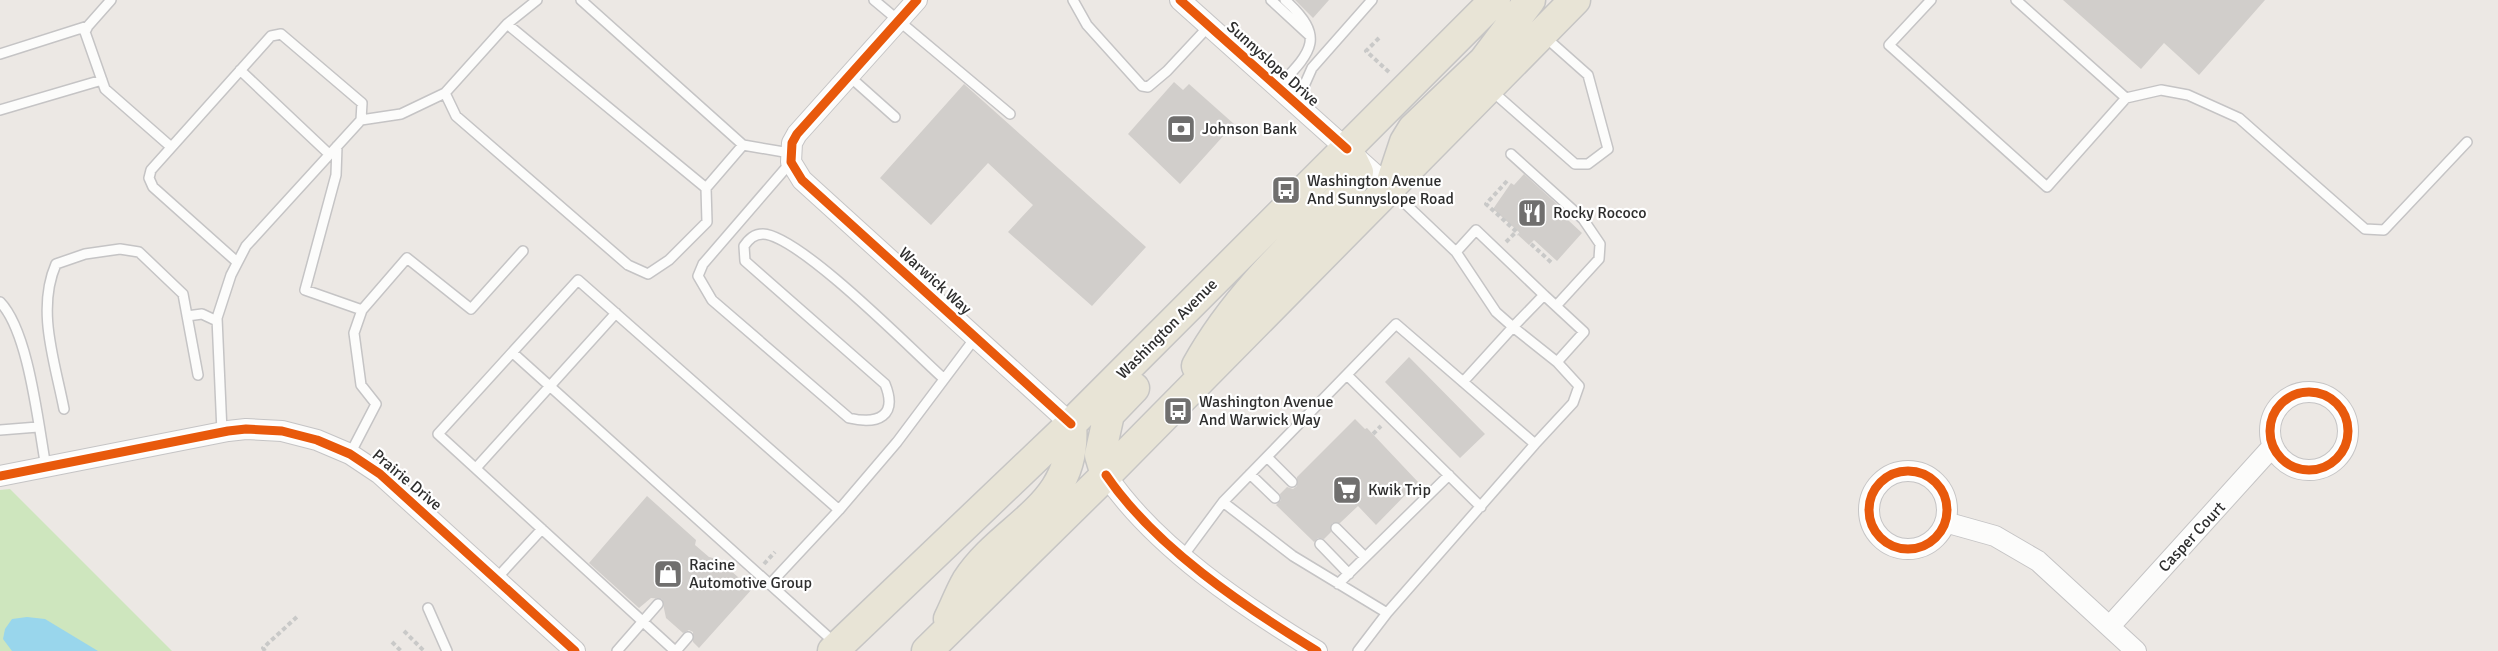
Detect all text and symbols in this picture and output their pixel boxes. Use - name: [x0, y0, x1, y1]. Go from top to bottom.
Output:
- street label: Sunnyslope Drive: [1222, 17, 1324, 111]
- bank icon: Johnson Bank: [1165, 113, 1197, 145]
- place label: Johnson Bank: [1202, 119, 1297, 139]
- place label: Washington Avenue And Sunnyslope Road: [1307, 171, 1454, 209]
- bus stop icon: Washington Avenue And Sunnyslope Road: [1270, 174, 1302, 206]
- restaurant icon: Rocky Rococo: [1516, 197, 1548, 229]
- place label: Rocky Rococo: [1553, 203, 1647, 223]
- street label: Warwick Way: [895, 243, 976, 319]
- street label: Washington Avenue: [1112, 274, 1222, 384]
- place label: Washington Avenue And Warwick Way: [1199, 392, 1333, 430]
- bus stop icon: Washington Avenue And Warwick Way: [1162, 395, 1194, 427]
- street label: Prairie Drive: [368, 445, 446, 515]
- supermarket icon: Kwik Trip: [1331, 474, 1363, 506]
- place label: Kwik Trip: [1368, 480, 1431, 500]
- street label: Casper Court: [2154, 497, 2230, 576]
- place label: Racine Automotive Group: [689, 555, 812, 593]
- shop icon: Racine Automotive Group: [652, 558, 684, 590]

